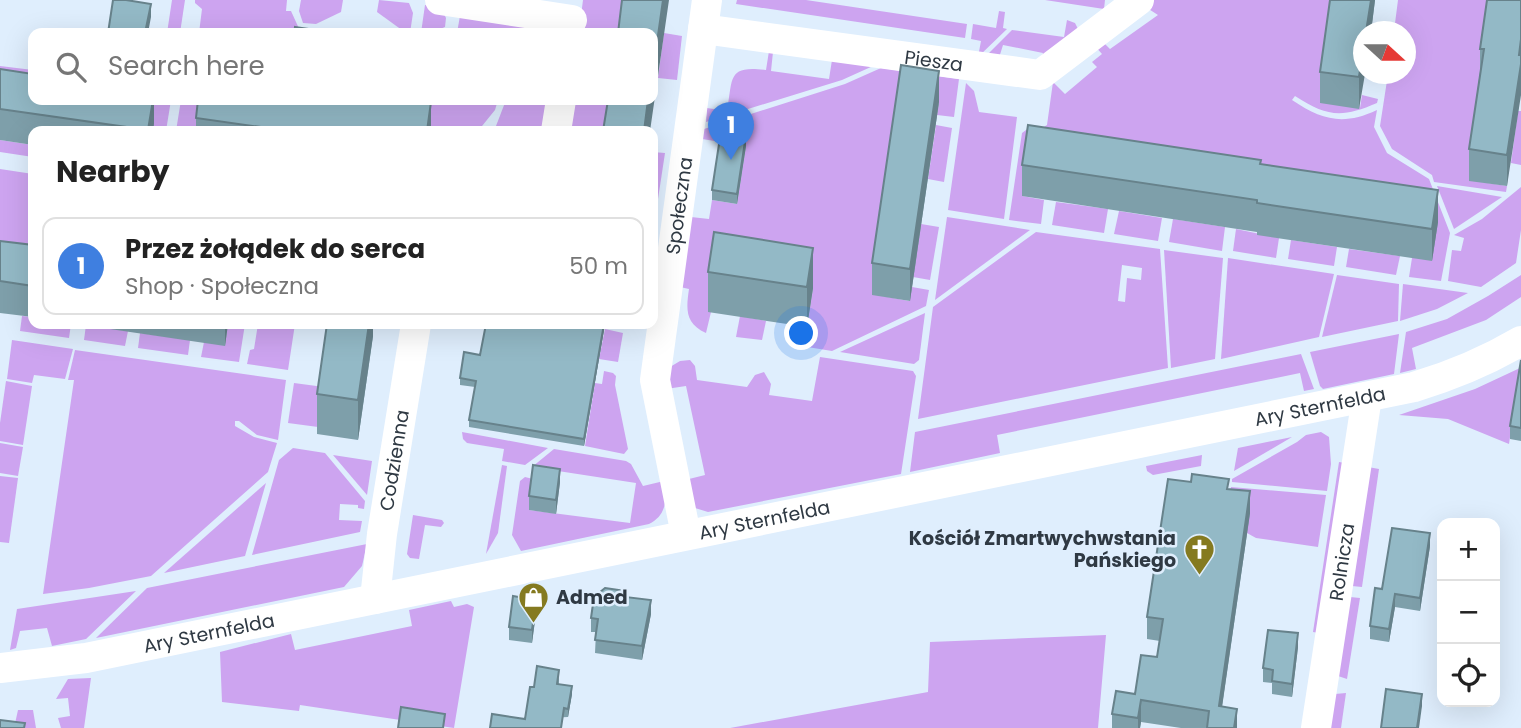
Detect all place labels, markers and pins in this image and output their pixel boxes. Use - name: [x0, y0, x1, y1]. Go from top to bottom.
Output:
- pin: 1: [708, 102, 754, 160]
- place label: Kościół Zmartwychwstania Pańskiego: [909, 525, 1176, 574]
- church icon: Kościół Zmartwychwstania Pańskiego: [1182, 532, 1216, 576]
- shop icon: Admed: [516, 580, 550, 624]
- place label: Admed: [556, 584, 628, 611]

